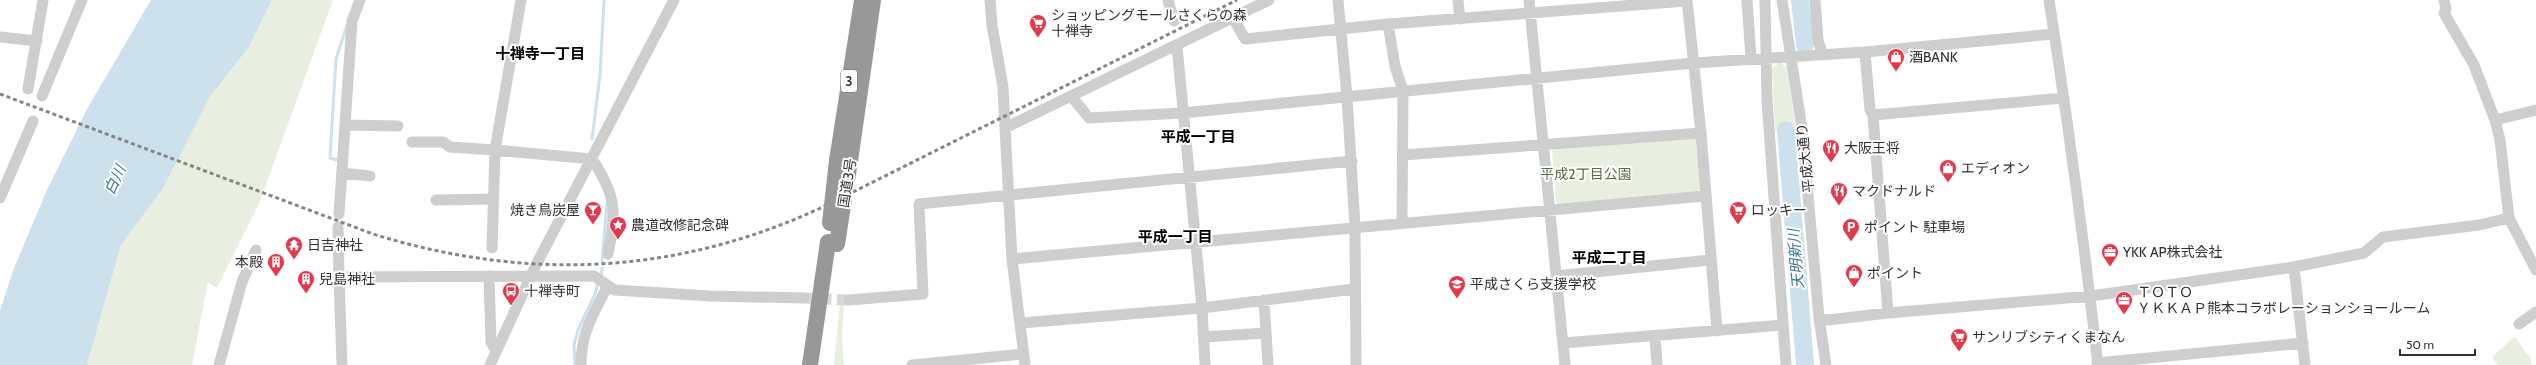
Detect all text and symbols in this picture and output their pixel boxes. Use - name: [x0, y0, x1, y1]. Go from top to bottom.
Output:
- place label: ショッピングモールさくらの森 十禅寺: [1051, 6, 1247, 40]
- supermarket icon: ショッピングモールさくらの森 十禅寺: [1028, 13, 1048, 38]
- district label: 十禅寺一丁目: [495, 45, 585, 63]
- shop icon: 酒BANK: [1886, 47, 1906, 72]
- place label: 酒BANK: [1909, 48, 1958, 66]
- road number: 3: [841, 70, 857, 92]
- street label: 平成大通り: [1792, 122, 1818, 194]
- district label: 平成一丁目: [1160, 128, 1236, 146]
- restaurant icon: 大阪王将: [1821, 138, 1841, 163]
- place label: 大阪王将: [1844, 139, 1900, 157]
- street label: 国道3号: [834, 157, 860, 209]
- shop icon: エディオン: [1938, 158, 1958, 183]
- place label: エディオン: [1961, 159, 2030, 177]
- water label: 白川: [101, 161, 130, 197]
- park label: 平成2丁目公園: [1540, 165, 1632, 183]
- restaurant icon: マクドナルド: [1829, 181, 1849, 206]
- place label: マクドナルド: [1852, 182, 1936, 200]
- bar icon: 焼き鳥炭屋: [583, 200, 603, 225]
- supermarket icon: ロッキー: [1728, 200, 1748, 225]
- place label: 焼き鳥炭屋: [510, 201, 580, 219]
- place label: ロッキー: [1751, 201, 1807, 219]
- place icon: 農道改修記念碑: [608, 215, 628, 240]
- place label: 農道改修記念碑: [631, 216, 729, 234]
- parking icon: ポイント 駐車場: [1841, 217, 1861, 242]
- place label: ポイント 駐車場: [1864, 218, 1965, 236]
- water label: 天明新川: [1784, 226, 1808, 290]
- district label: 平成一丁目: [1137, 228, 1213, 246]
- temple icon: 日吉神社: [284, 235, 304, 260]
- place label: 日吉神社: [307, 236, 363, 254]
- office icon: YKK AP株式会社: [2100, 242, 2120, 267]
- place label: YKK AP株式会社: [2122, 243, 2223, 261]
- district label: 平成二丁目: [1571, 249, 1647, 267]
- building icon: 本殿: [266, 252, 286, 277]
- place label: 本殿: [235, 253, 263, 271]
- shop icon: ポイント: [1844, 263, 1864, 288]
- place label: ポイント: [1867, 264, 1923, 282]
- building icon: 兒島神社: [296, 269, 316, 294]
- place label: 兒島神社: [319, 270, 375, 288]
- school or university icon: 平成さくら支援学校: [1447, 274, 1467, 299]
- place label: 平成さくら支援学校: [1470, 275, 1596, 293]
- bus stop icon: 十禅寺町: [501, 281, 521, 306]
- place label: 十禅寺町: [524, 282, 580, 300]
- place label: ＴＯＴＯ ＹＫＫＡＰ熊本コラボレーションショールーム: [2137, 283, 2430, 317]
- office icon: ＴＯＴＯ ＹＫＫＡＰ熊本コラボレーションショールーム: [2114, 290, 2134, 315]
- supermarket icon: サンリブシティくまなん: [1949, 327, 1969, 352]
- place label: サンリブシティくまなん: [1972, 328, 2125, 346]
- scale bar: [2400, 331, 2475, 357]
- text: 50 m: [2406, 337, 2434, 352]

